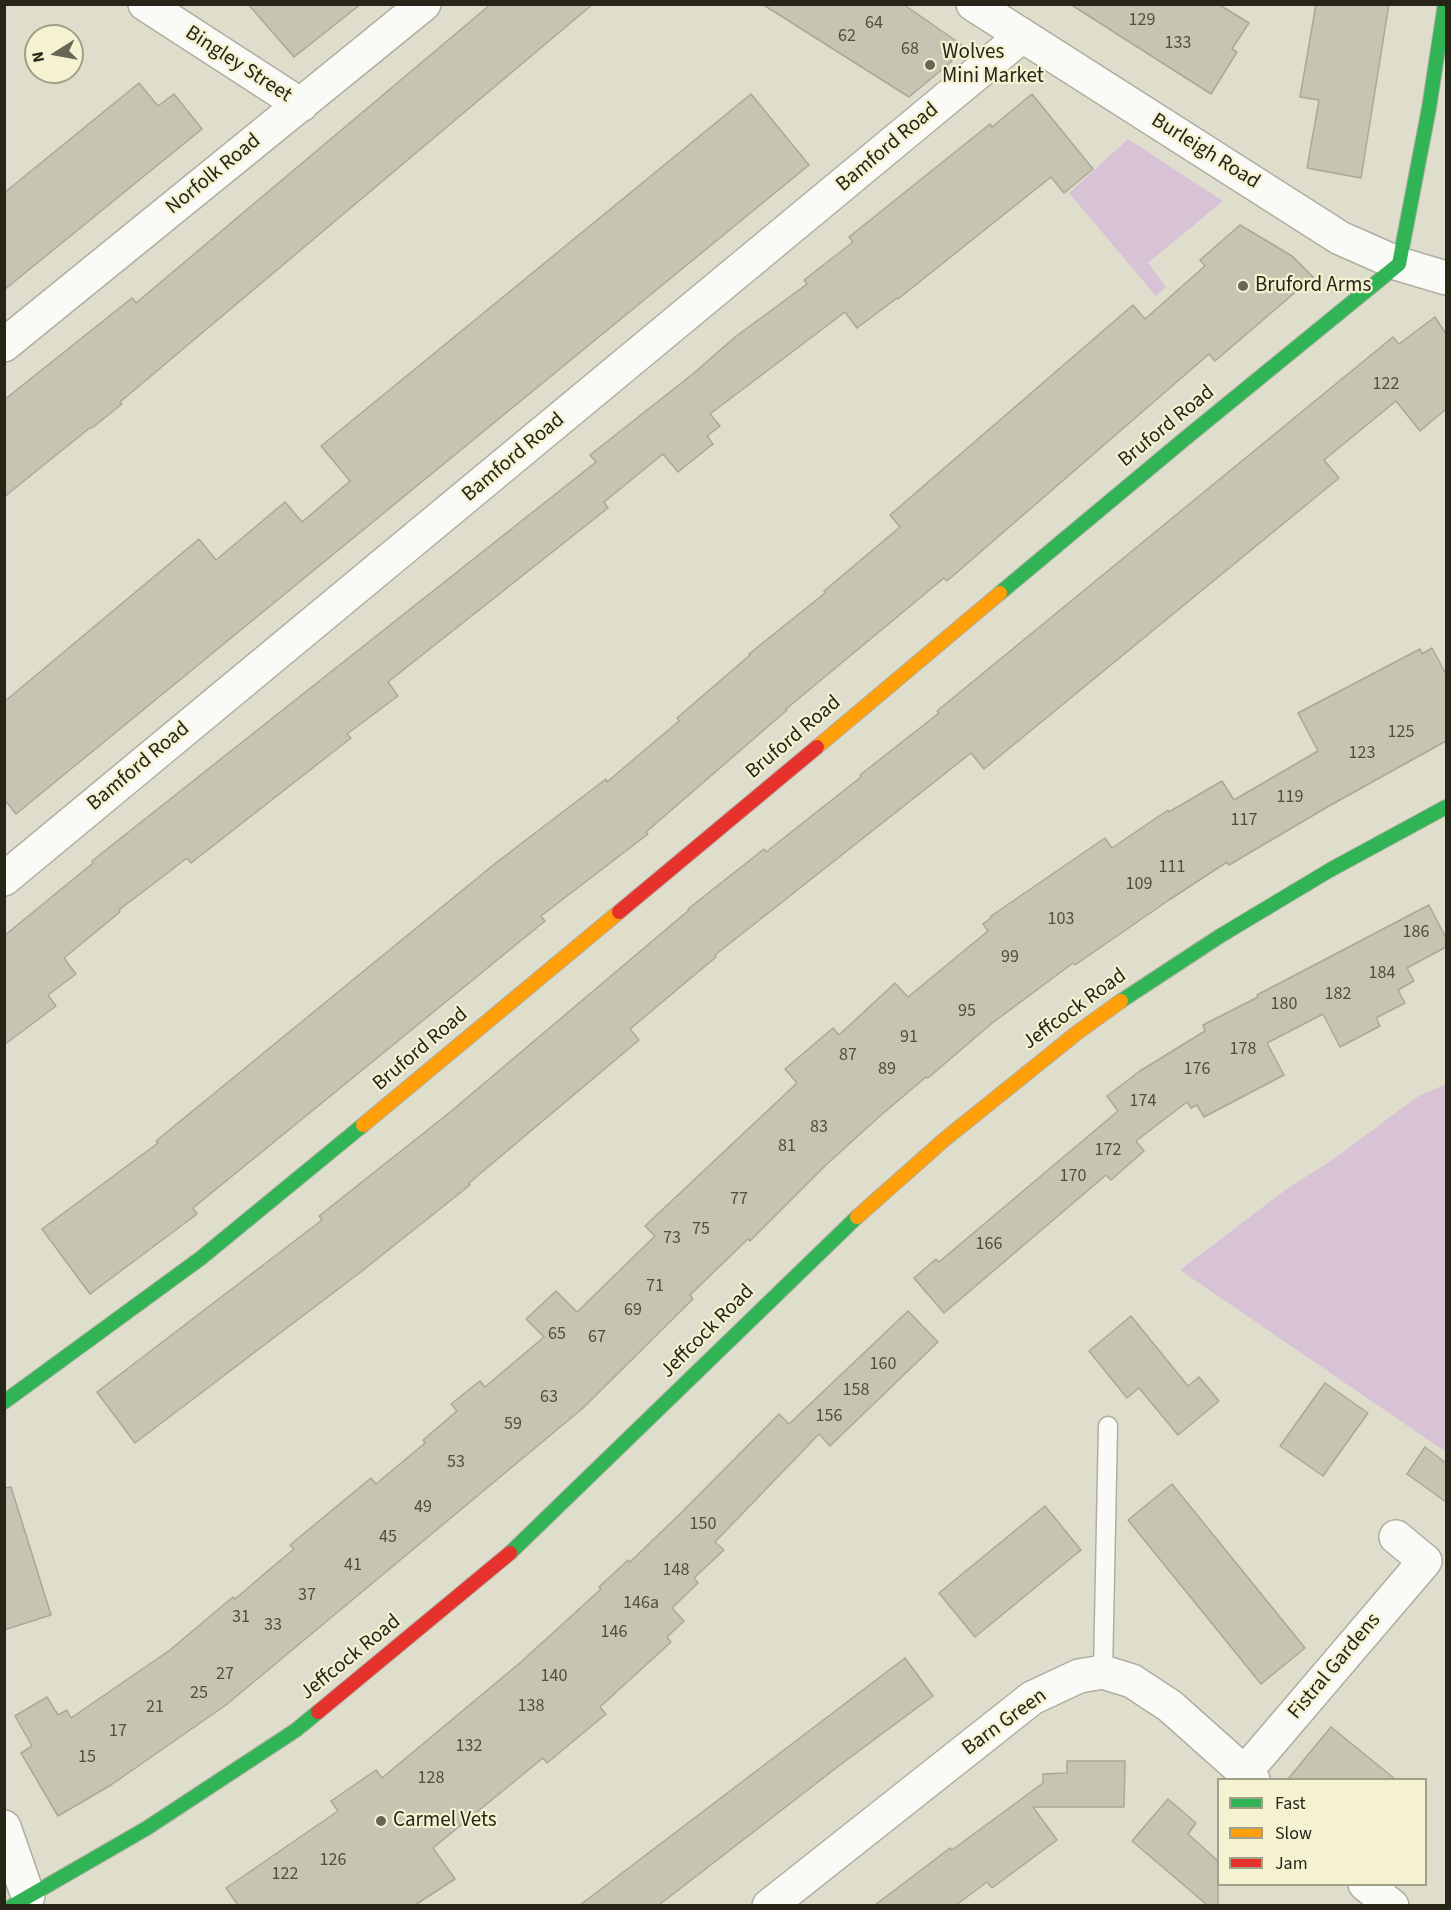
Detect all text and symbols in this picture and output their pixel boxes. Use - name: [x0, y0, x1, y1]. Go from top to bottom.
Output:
- house number: 129: [1129, 10, 1155, 32]
- house number: 64: [865, 13, 883, 35]
- street label: Bingley Street: [180, 21, 296, 109]
- north arrow: [24, 24, 84, 84]
- house number: 62: [838, 26, 856, 48]
- house number: 133: [1165, 33, 1191, 55]
- house number: 68: [901, 39, 919, 61]
- place label: Wolves Mini Market: [942, 40, 1044, 90]
- text: N: [26, 50, 50, 64]
- marker: Wolves Mini Market: [923, 58, 937, 72]
- street label: Bamford Road: [832, 98, 944, 198]
- street label: Burleigh Road: [1146, 109, 1264, 195]
- street label: Norfolk Road: [162, 129, 266, 221]
- place label: Bruford Arms: [1255, 273, 1371, 299]
- marker: Bruford Arms: [1236, 279, 1250, 293]
- house number: 122: [1373, 374, 1399, 396]
- street label: Bruford Road: [1114, 381, 1220, 473]
- street label: Bamford Road: [458, 408, 570, 508]
- street label: Bruford Road: [741, 691, 847, 785]
- street label: Bamford Road: [83, 717, 195, 817]
- house number: 125: [1388, 722, 1414, 744]
- house number: 123: [1349, 743, 1375, 765]
- house number: 119: [1277, 787, 1303, 809]
- house number: 117: [1231, 810, 1257, 832]
- house number: 111: [1159, 857, 1185, 879]
- house number: 109: [1126, 874, 1152, 896]
- house number: 103: [1048, 909, 1074, 931]
- house number: 186: [1403, 922, 1429, 944]
- house number: 99: [1001, 947, 1019, 969]
- house number: 184: [1369, 963, 1395, 985]
- street label: Jeffcock Road: [1018, 964, 1132, 1056]
- house number: 182: [1325, 984, 1351, 1006]
- house number: 180: [1271, 994, 1297, 1016]
- house number: 95: [958, 1001, 976, 1023]
- street label: Bruford Road: [368, 1003, 474, 1097]
- house number: 91: [900, 1027, 918, 1049]
- house number: 178: [1230, 1039, 1256, 1061]
- house number: 87: [839, 1045, 857, 1067]
- house number: 89: [878, 1059, 896, 1081]
- house number: 176: [1184, 1059, 1210, 1081]
- house number: 174: [1130, 1091, 1156, 1113]
- house number: 83: [810, 1117, 828, 1139]
- house number: 81: [778, 1136, 796, 1158]
- house number: 172: [1095, 1140, 1121, 1162]
- house number: 170: [1060, 1166, 1086, 1188]
- house number: 77: [730, 1189, 748, 1211]
- house number: 75: [692, 1219, 710, 1241]
- house number: 73: [663, 1228, 681, 1250]
- house number: 166: [976, 1234, 1002, 1256]
- house number: 71: [646, 1276, 664, 1298]
- street label: Jeffcock Road: [656, 1280, 760, 1384]
- house number: 69: [624, 1300, 642, 1322]
- house number: 65: [548, 1324, 566, 1346]
- house number: 67: [588, 1327, 606, 1349]
- house number: 160: [870, 1354, 896, 1376]
- house number: 158: [843, 1380, 869, 1402]
- house number: 63: [540, 1387, 558, 1409]
- house number: 156: [816, 1406, 842, 1428]
- house number: 59: [504, 1414, 522, 1436]
- house number: 53: [447, 1452, 465, 1474]
- house number: 49: [414, 1497, 432, 1519]
- house number: 150: [690, 1514, 716, 1536]
- house number: 45: [379, 1527, 397, 1549]
- house number: 41: [344, 1555, 362, 1577]
- house number: 148: [663, 1560, 689, 1582]
- house number: 37: [298, 1585, 316, 1607]
- house number: 146a: [623, 1593, 659, 1615]
- house number: 31: [232, 1607, 250, 1629]
- street label: Fistral Gardens: [1283, 1609, 1387, 1725]
- street label: Jeffcock Road: [296, 1610, 406, 1706]
- house number: 33: [264, 1615, 282, 1637]
- house number: 146: [601, 1622, 627, 1644]
- house number: 27: [216, 1664, 234, 1686]
- house number: 140: [541, 1666, 567, 1688]
- house number: 25: [190, 1683, 208, 1705]
- street label: Barn Green: [958, 1684, 1052, 1762]
- house number: 138: [518, 1696, 544, 1718]
- house number: 21: [146, 1697, 164, 1719]
- house number: 17: [109, 1721, 127, 1743]
- house number: 132: [456, 1736, 482, 1758]
- house number: 15: [78, 1747, 96, 1769]
- house number: 128: [418, 1768, 444, 1790]
- legend: [1217, 1778, 1427, 1886]
- text: Fast: [1275, 1791, 1306, 1816]
- place label: Carmel Vets: [393, 1808, 497, 1834]
- marker: Carmel Vets: [374, 1814, 388, 1828]
- text: Slow: [1275, 1821, 1312, 1846]
- house number: 126: [320, 1850, 346, 1872]
- text: Jam: [1275, 1851, 1308, 1876]
- house number: 122: [272, 1864, 298, 1886]

